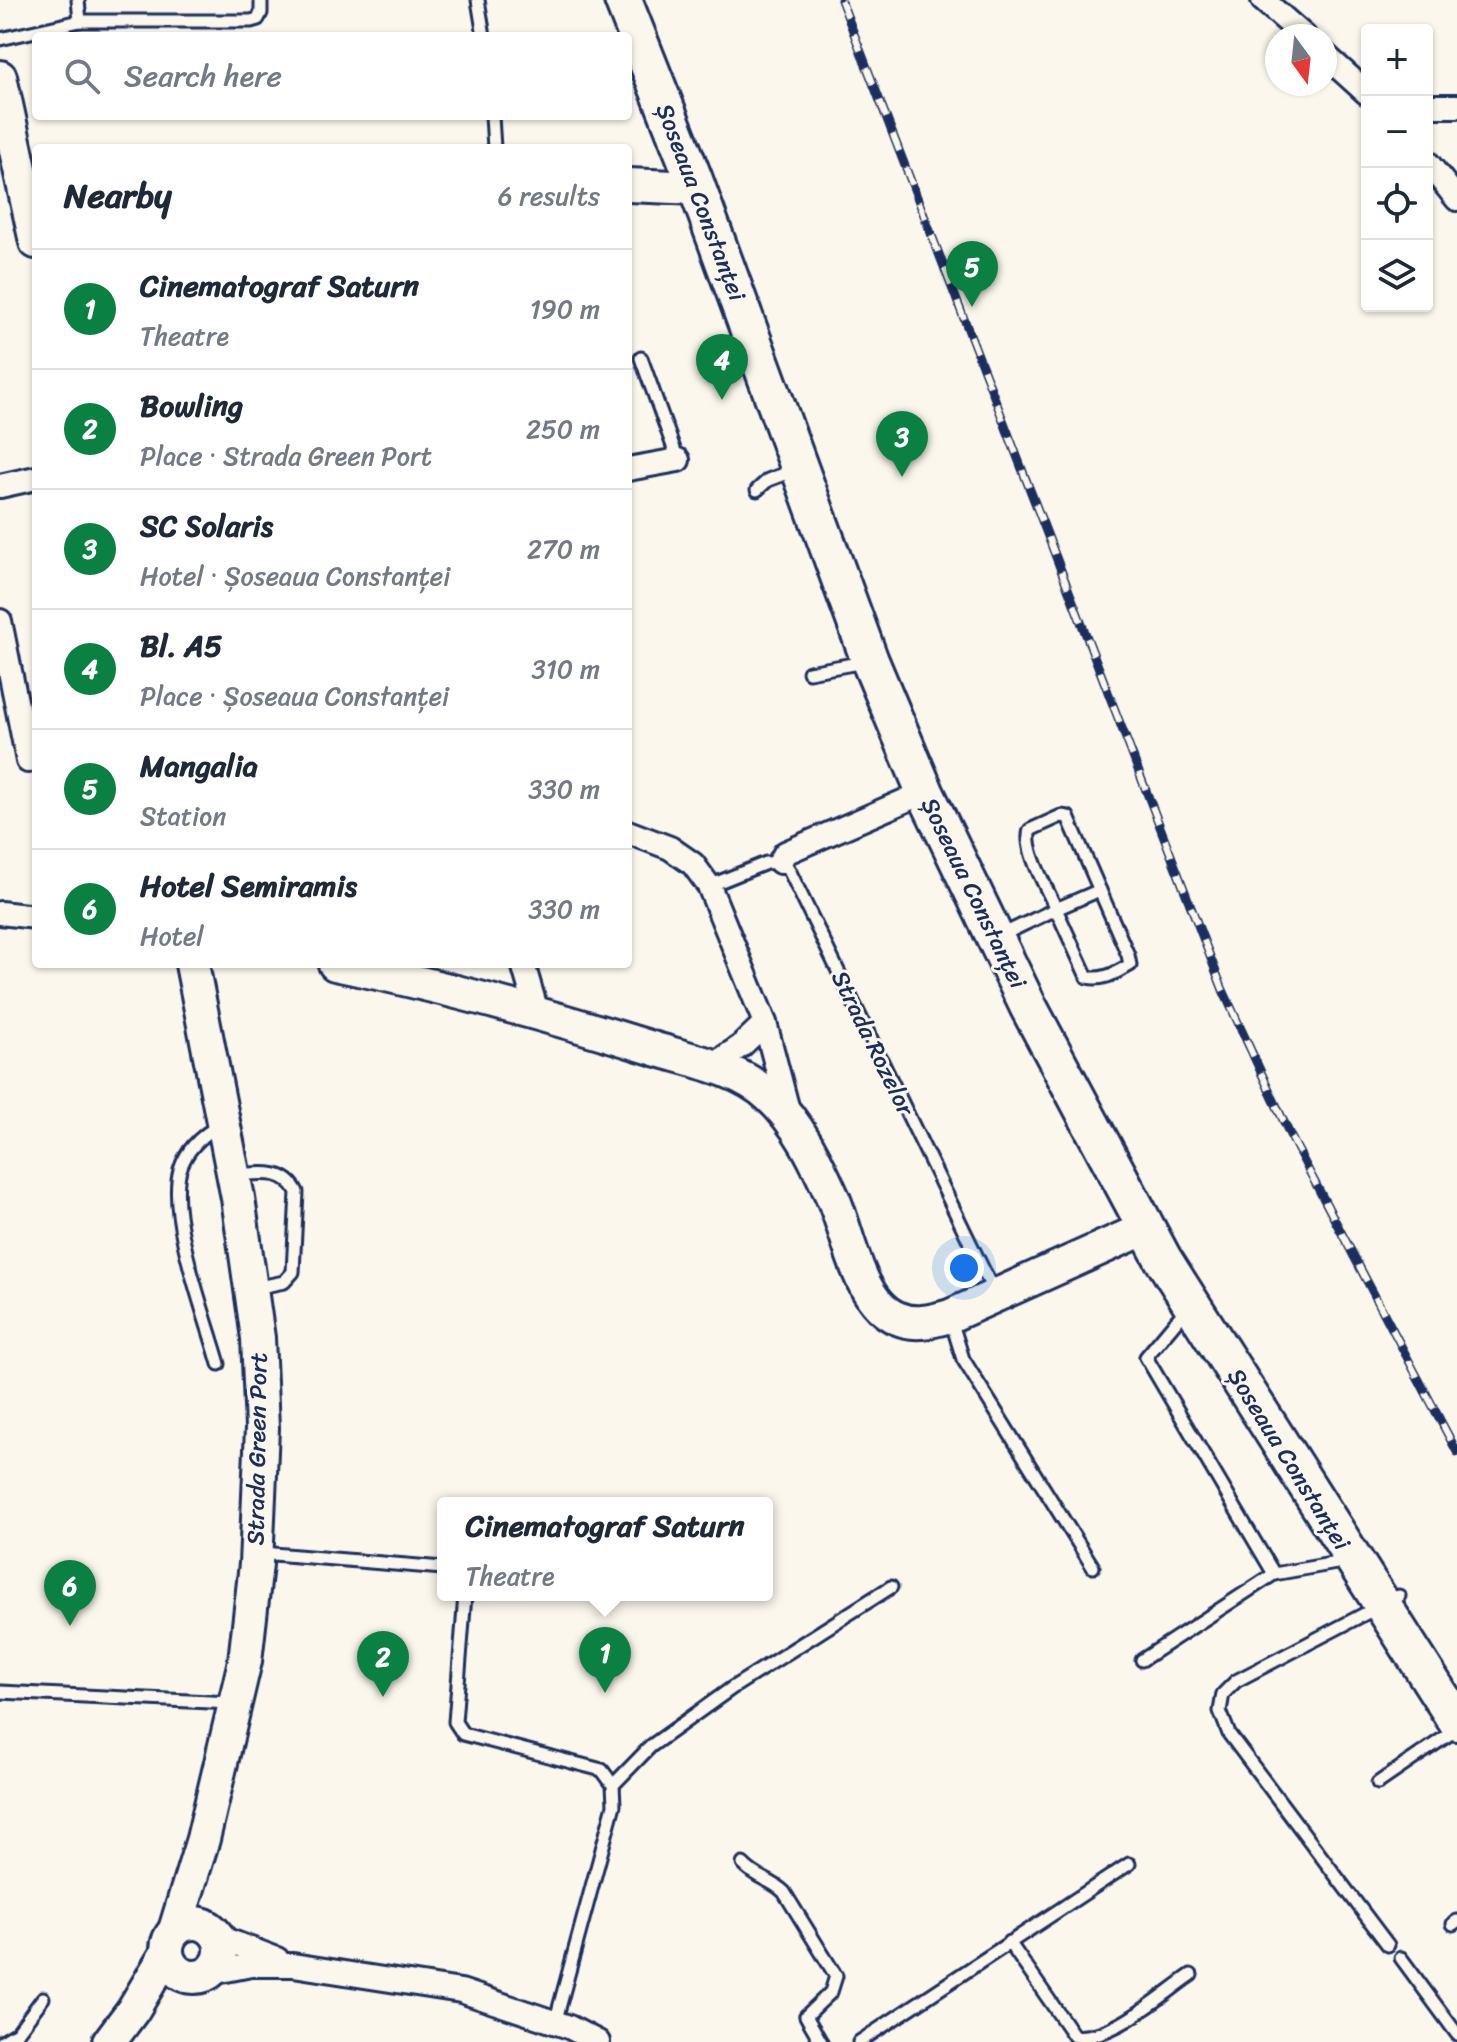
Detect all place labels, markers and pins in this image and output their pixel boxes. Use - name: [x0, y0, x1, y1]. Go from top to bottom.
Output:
- pin: 5: [946, 241, 998, 307]
- pin: 4: [696, 334, 748, 400]
- pin: 3: [876, 411, 928, 477]
- pin: 6: [44, 1560, 96, 1626]
- pin: 1: [579, 1627, 631, 1693]
- pin: 2: [357, 1631, 409, 1697]

